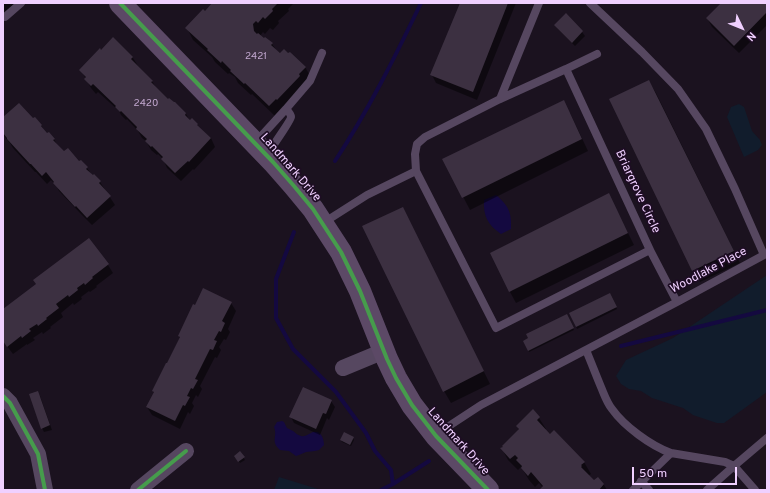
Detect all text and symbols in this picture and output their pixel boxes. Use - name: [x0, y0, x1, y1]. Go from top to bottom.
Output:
- north arrow: [722, 8, 762, 48]
- text: N: [743, 29, 759, 44]
- house number: 2421: [245, 51, 267, 63]
- house number: 2420: [134, 98, 158, 110]
- street label: Landmark Drive: [256, 131, 324, 205]
- street label: Briargrove Circle: [611, 148, 663, 236]
- street label: Woodlake Place: [668, 245, 750, 297]
- street label: Landmark Drive: [424, 405, 492, 479]
- scale bar: [634, 459, 739, 485]
- text: 50 m: [639, 466, 667, 482]

